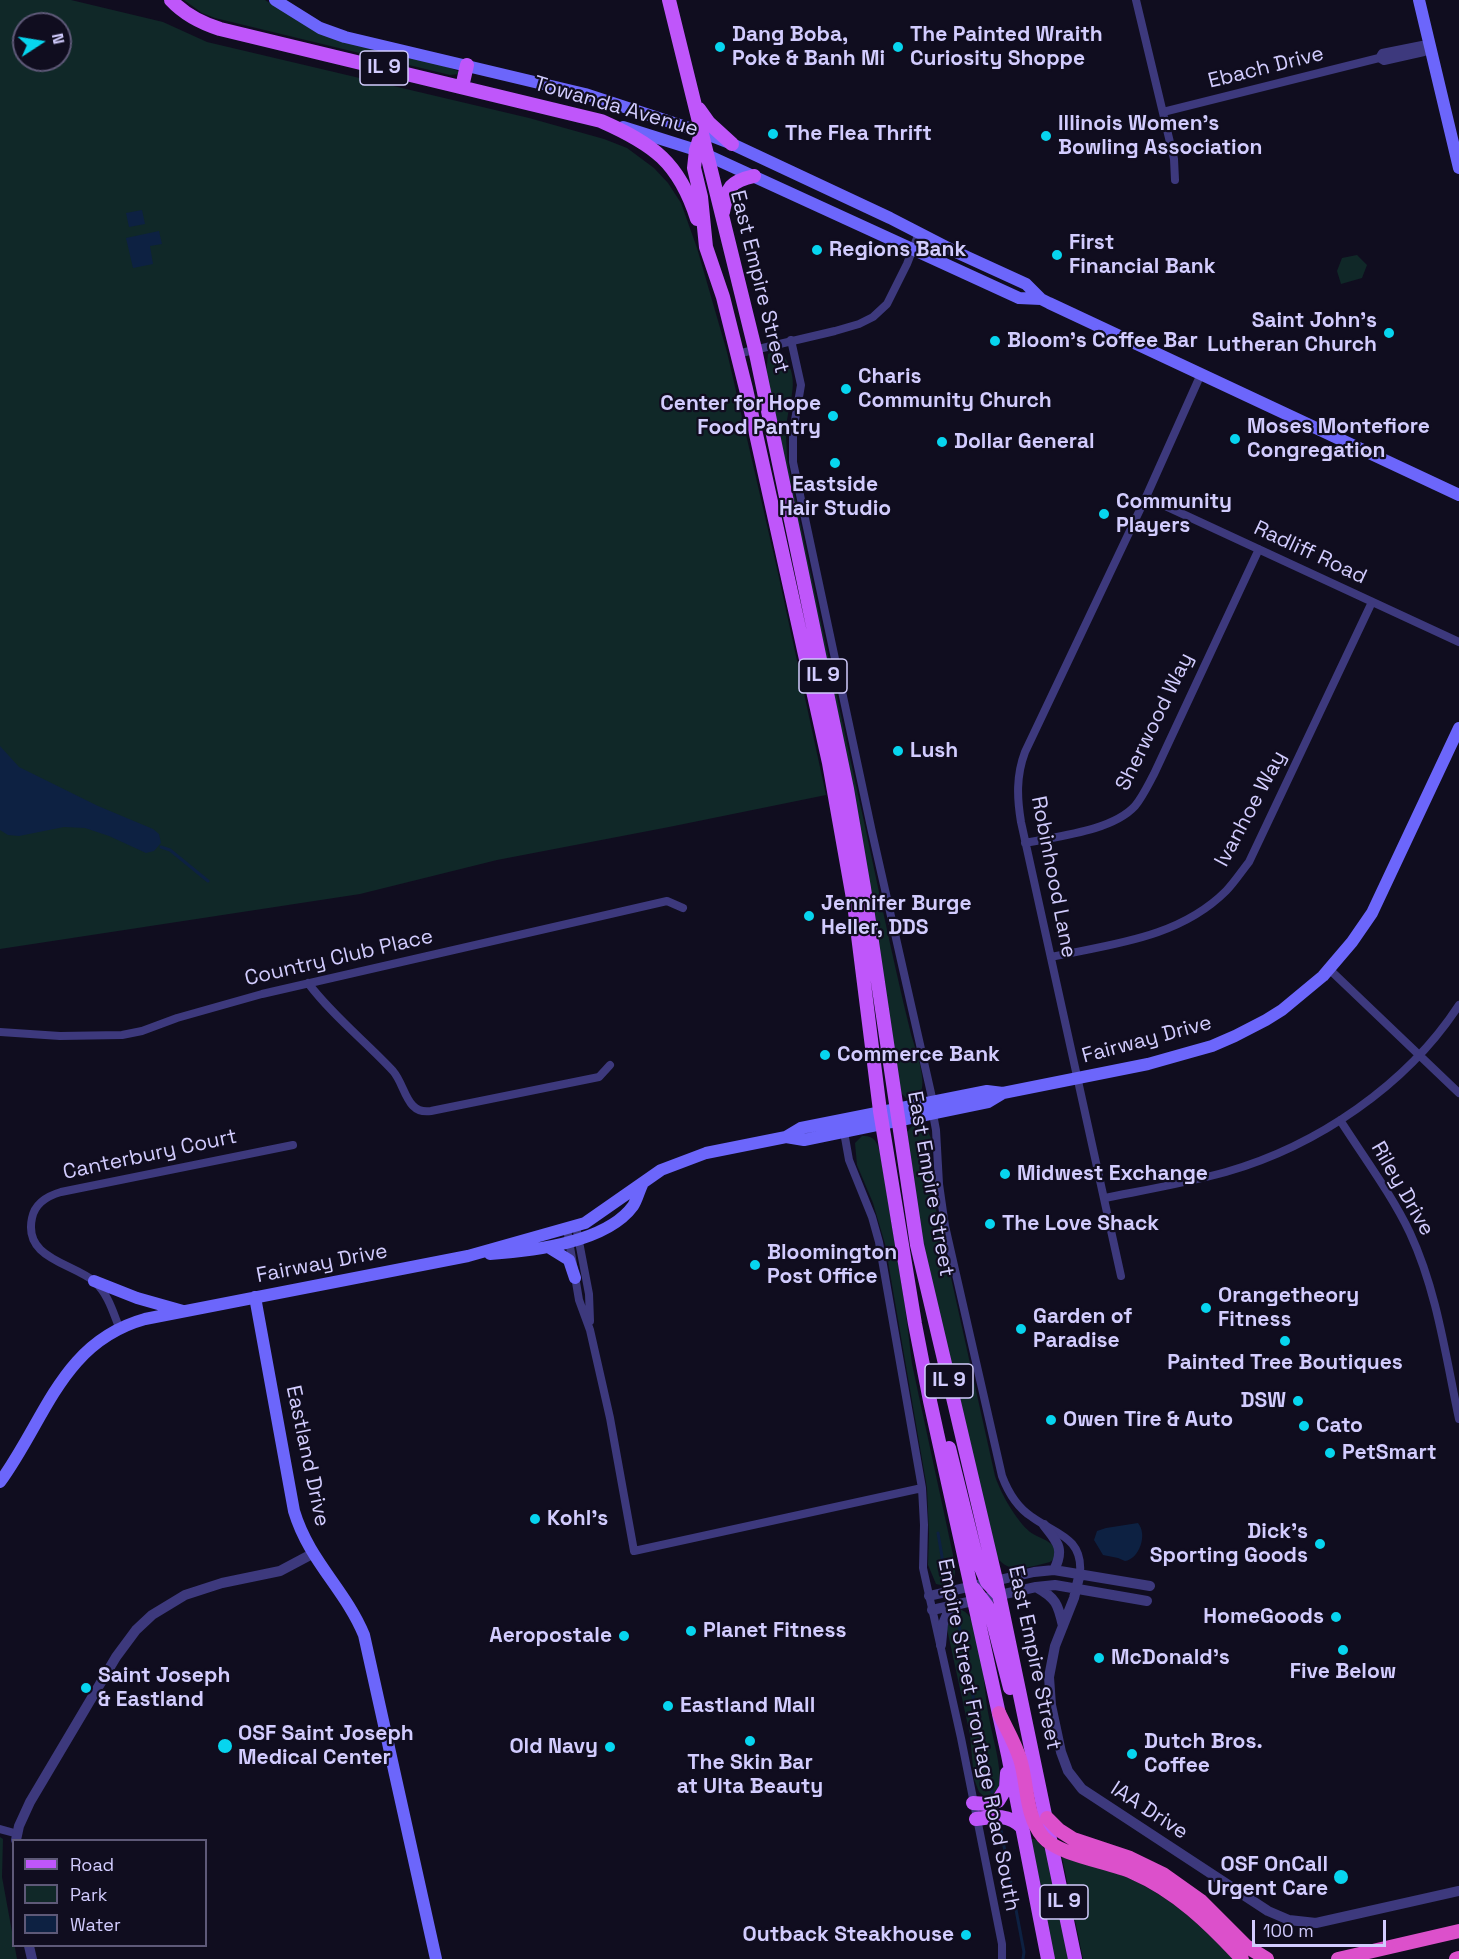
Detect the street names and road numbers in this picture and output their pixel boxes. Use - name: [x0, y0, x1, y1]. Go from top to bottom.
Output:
- street label: Ebach Drive: [1206, 41, 1326, 95]
- road number: IL 9: [360, 51, 408, 85]
- street label: Towanda Avenue: [531, 71, 701, 143]
- street label: East Empire Street: [724, 188, 794, 376]
- street label: Radliff Road: [1249, 516, 1371, 590]
- street label: Sherwood Way: [1111, 649, 1199, 795]
- road number: IL 9: [799, 659, 847, 693]
- street label: Ivanhoe Way: [1210, 747, 1292, 871]
- street label: Robinhood Lane: [1025, 794, 1081, 960]
- street label: Country Club Place: [242, 924, 436, 992]
- street label: Fairway Drive: [1079, 1011, 1215, 1069]
- street label: East Empire Street: [901, 1089, 959, 1279]
- street label: Canterbury Court: [61, 1124, 239, 1186]
- street label: Riley Drive: [1365, 1137, 1439, 1241]
- street label: Fairway Drive: [254, 1239, 390, 1289]
- road number: IL 9: [925, 1364, 973, 1398]
- street label: Eastland Drive: [280, 1383, 334, 1529]
- street label: Empire Street Frontage Road South: [931, 1556, 1025, 1914]
- street label: East Empire Street: [1002, 1564, 1066, 1752]
- street label: IAA Drive: [1106, 1777, 1192, 1845]
- road number: IL 9: [1040, 1885, 1088, 1919]

